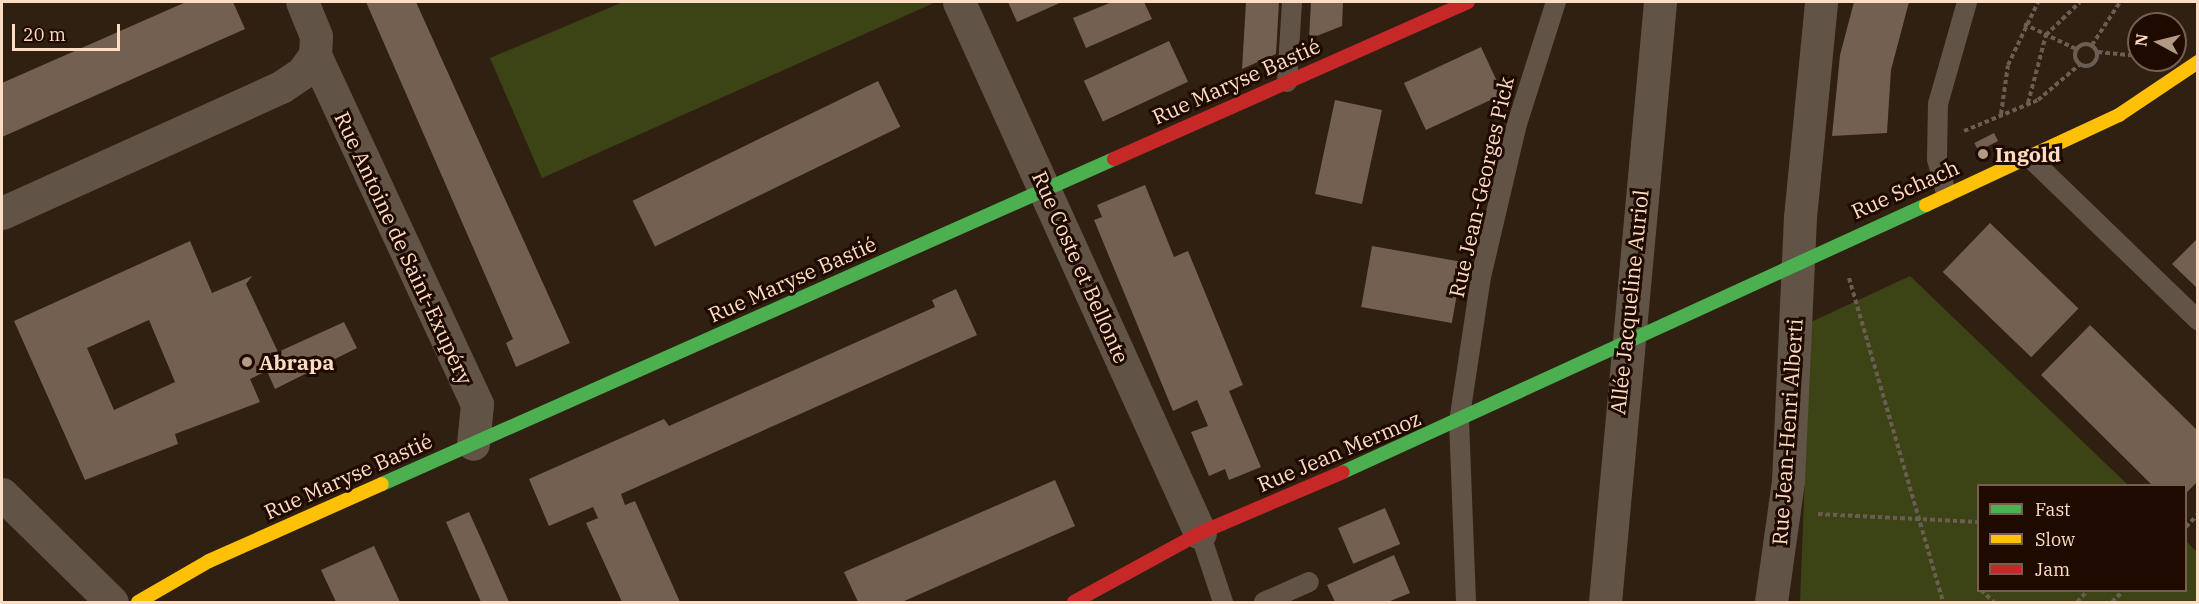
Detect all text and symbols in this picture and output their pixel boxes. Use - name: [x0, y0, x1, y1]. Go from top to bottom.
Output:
- scale bar: [15, 12, 123, 50]
- north arrow: [2127, 12, 2187, 72]
- text: 20 m: [23, 23, 66, 46]
- street label: Rue Maryse Bastié: [1148, 33, 1324, 129]
- text: N: [2130, 33, 2152, 48]
- street label: Rue Jean-Georges Pick: [1443, 74, 1519, 300]
- street label: Rue Antoine de Saint-Exupéry: [330, 108, 478, 388]
- place label: Ingold: [1995, 141, 2061, 167]
- marker: Ingold: [1976, 147, 1990, 161]
- street label: Rue Schach: [1847, 154, 1963, 224]
- street label: Rue Coste et Bellonte: [1027, 167, 1135, 367]
- street label: Allée Jacqueline Auriol: [1605, 188, 1653, 416]
- street label: Rue Maryse Bastié: [704, 231, 880, 327]
- street label: Rue Jean-Henri Alberti: [1767, 318, 1807, 546]
- place label: Abrapa: [259, 349, 334, 375]
- marker: Abrapa: [240, 355, 254, 369]
- street label: Rue Jean Mermoz: [1254, 405, 1424, 497]
- street label: Rue Maryse Bastié: [260, 428, 436, 524]
- legend: [1977, 484, 2187, 592]
- text: Fast: [2035, 498, 2070, 521]
- text: Slow: [2035, 528, 2075, 551]
- text: Jam: [2035, 558, 2070, 581]

